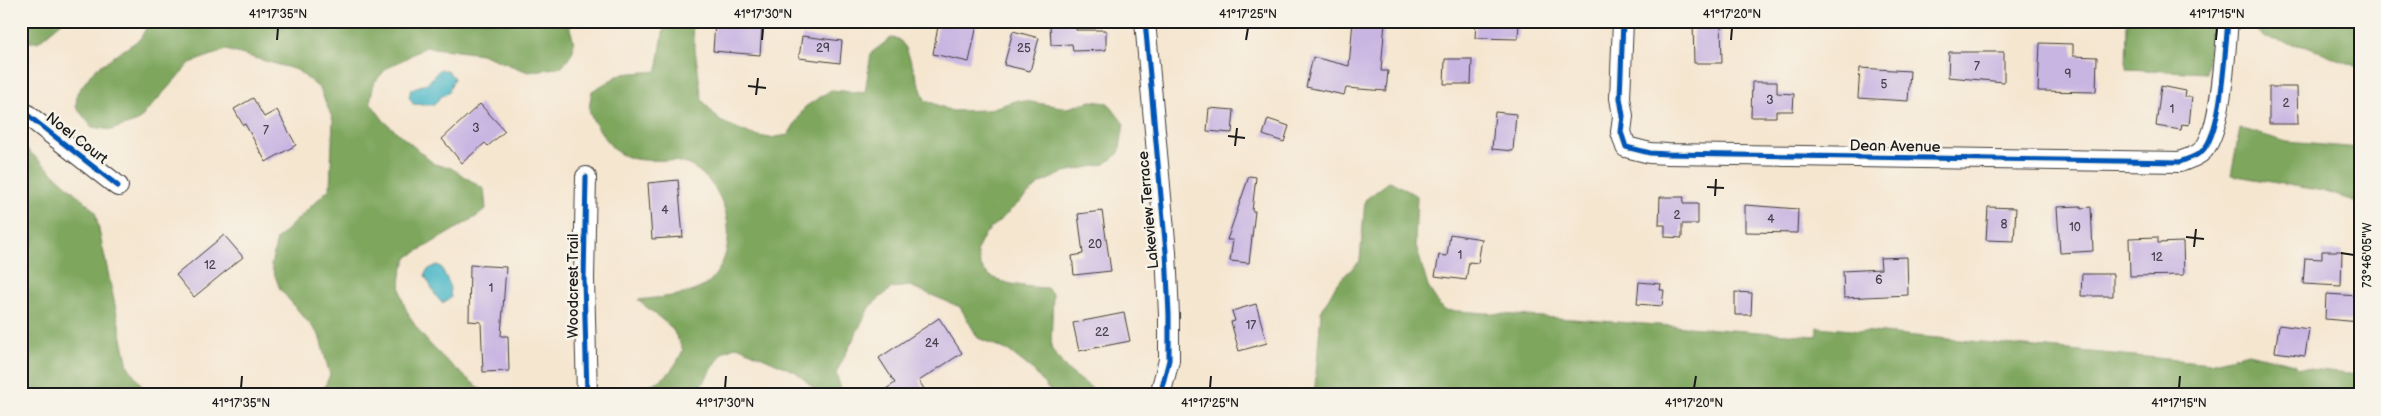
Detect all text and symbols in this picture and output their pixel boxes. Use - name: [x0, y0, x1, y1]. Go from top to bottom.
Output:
- text: 41°17'35"N: [249, 7, 307, 22]
- text: 41°17'30"N: [734, 7, 792, 22]
- text: 41°17'25"N: [1219, 7, 1277, 22]
- text: 41°17'20"N: [1703, 7, 1761, 22]
- text: 41°17'15"N: [2189, 7, 2245, 22]
- house number: 29: [816, 41, 830, 56]
- house number: 25: [1017, 41, 1031, 56]
- house number: 7: [1974, 59, 1980, 74]
- house number: 9: [2065, 67, 2072, 82]
- house number: 5: [1881, 77, 1888, 92]
- house number: 3: [1766, 93, 1774, 108]
- house number: 2: [2282, 96, 2290, 111]
- house number: 1: [2170, 102, 2174, 117]
- street label: Noel Court: [42, 108, 112, 169]
- house number: 3: [472, 121, 480, 136]
- house number: 7: [263, 123, 269, 138]
- street label: Dean Avenue: [1849, 136, 1941, 157]
- street label: Lakeview Terrace: [1134, 150, 1163, 270]
- house number: 4: [661, 203, 669, 218]
- house number: 2: [1673, 208, 1681, 223]
- house number: 4: [1767, 212, 1775, 227]
- house number: 8: [2001, 217, 2008, 232]
- house number: 10: [2069, 220, 2081, 235]
- text: 73°46'05"W: [2360, 222, 2375, 288]
- street label: Woodcrest Trail: [564, 234, 583, 338]
- house number: 20: [1088, 237, 1102, 252]
- house number: 1: [1458, 248, 1462, 263]
- house number: 12: [2151, 250, 2163, 265]
- house number: 12: [204, 258, 216, 273]
- house number: 6: [1875, 273, 1883, 288]
- house number: 1: [489, 281, 493, 296]
- house number: 17: [1246, 318, 1256, 333]
- house number: 22: [1095, 325, 1109, 340]
- house number: 24: [925, 336, 940, 351]
- text: 41°17'35"N: [212, 396, 270, 411]
- text: 41°17'30"N: [696, 396, 754, 411]
- text: 41°17'25"N: [1181, 396, 1239, 411]
- text: 41°17'20"N: [1665, 396, 1723, 411]
- text: 41°17'15"N: [2151, 396, 2207, 411]

